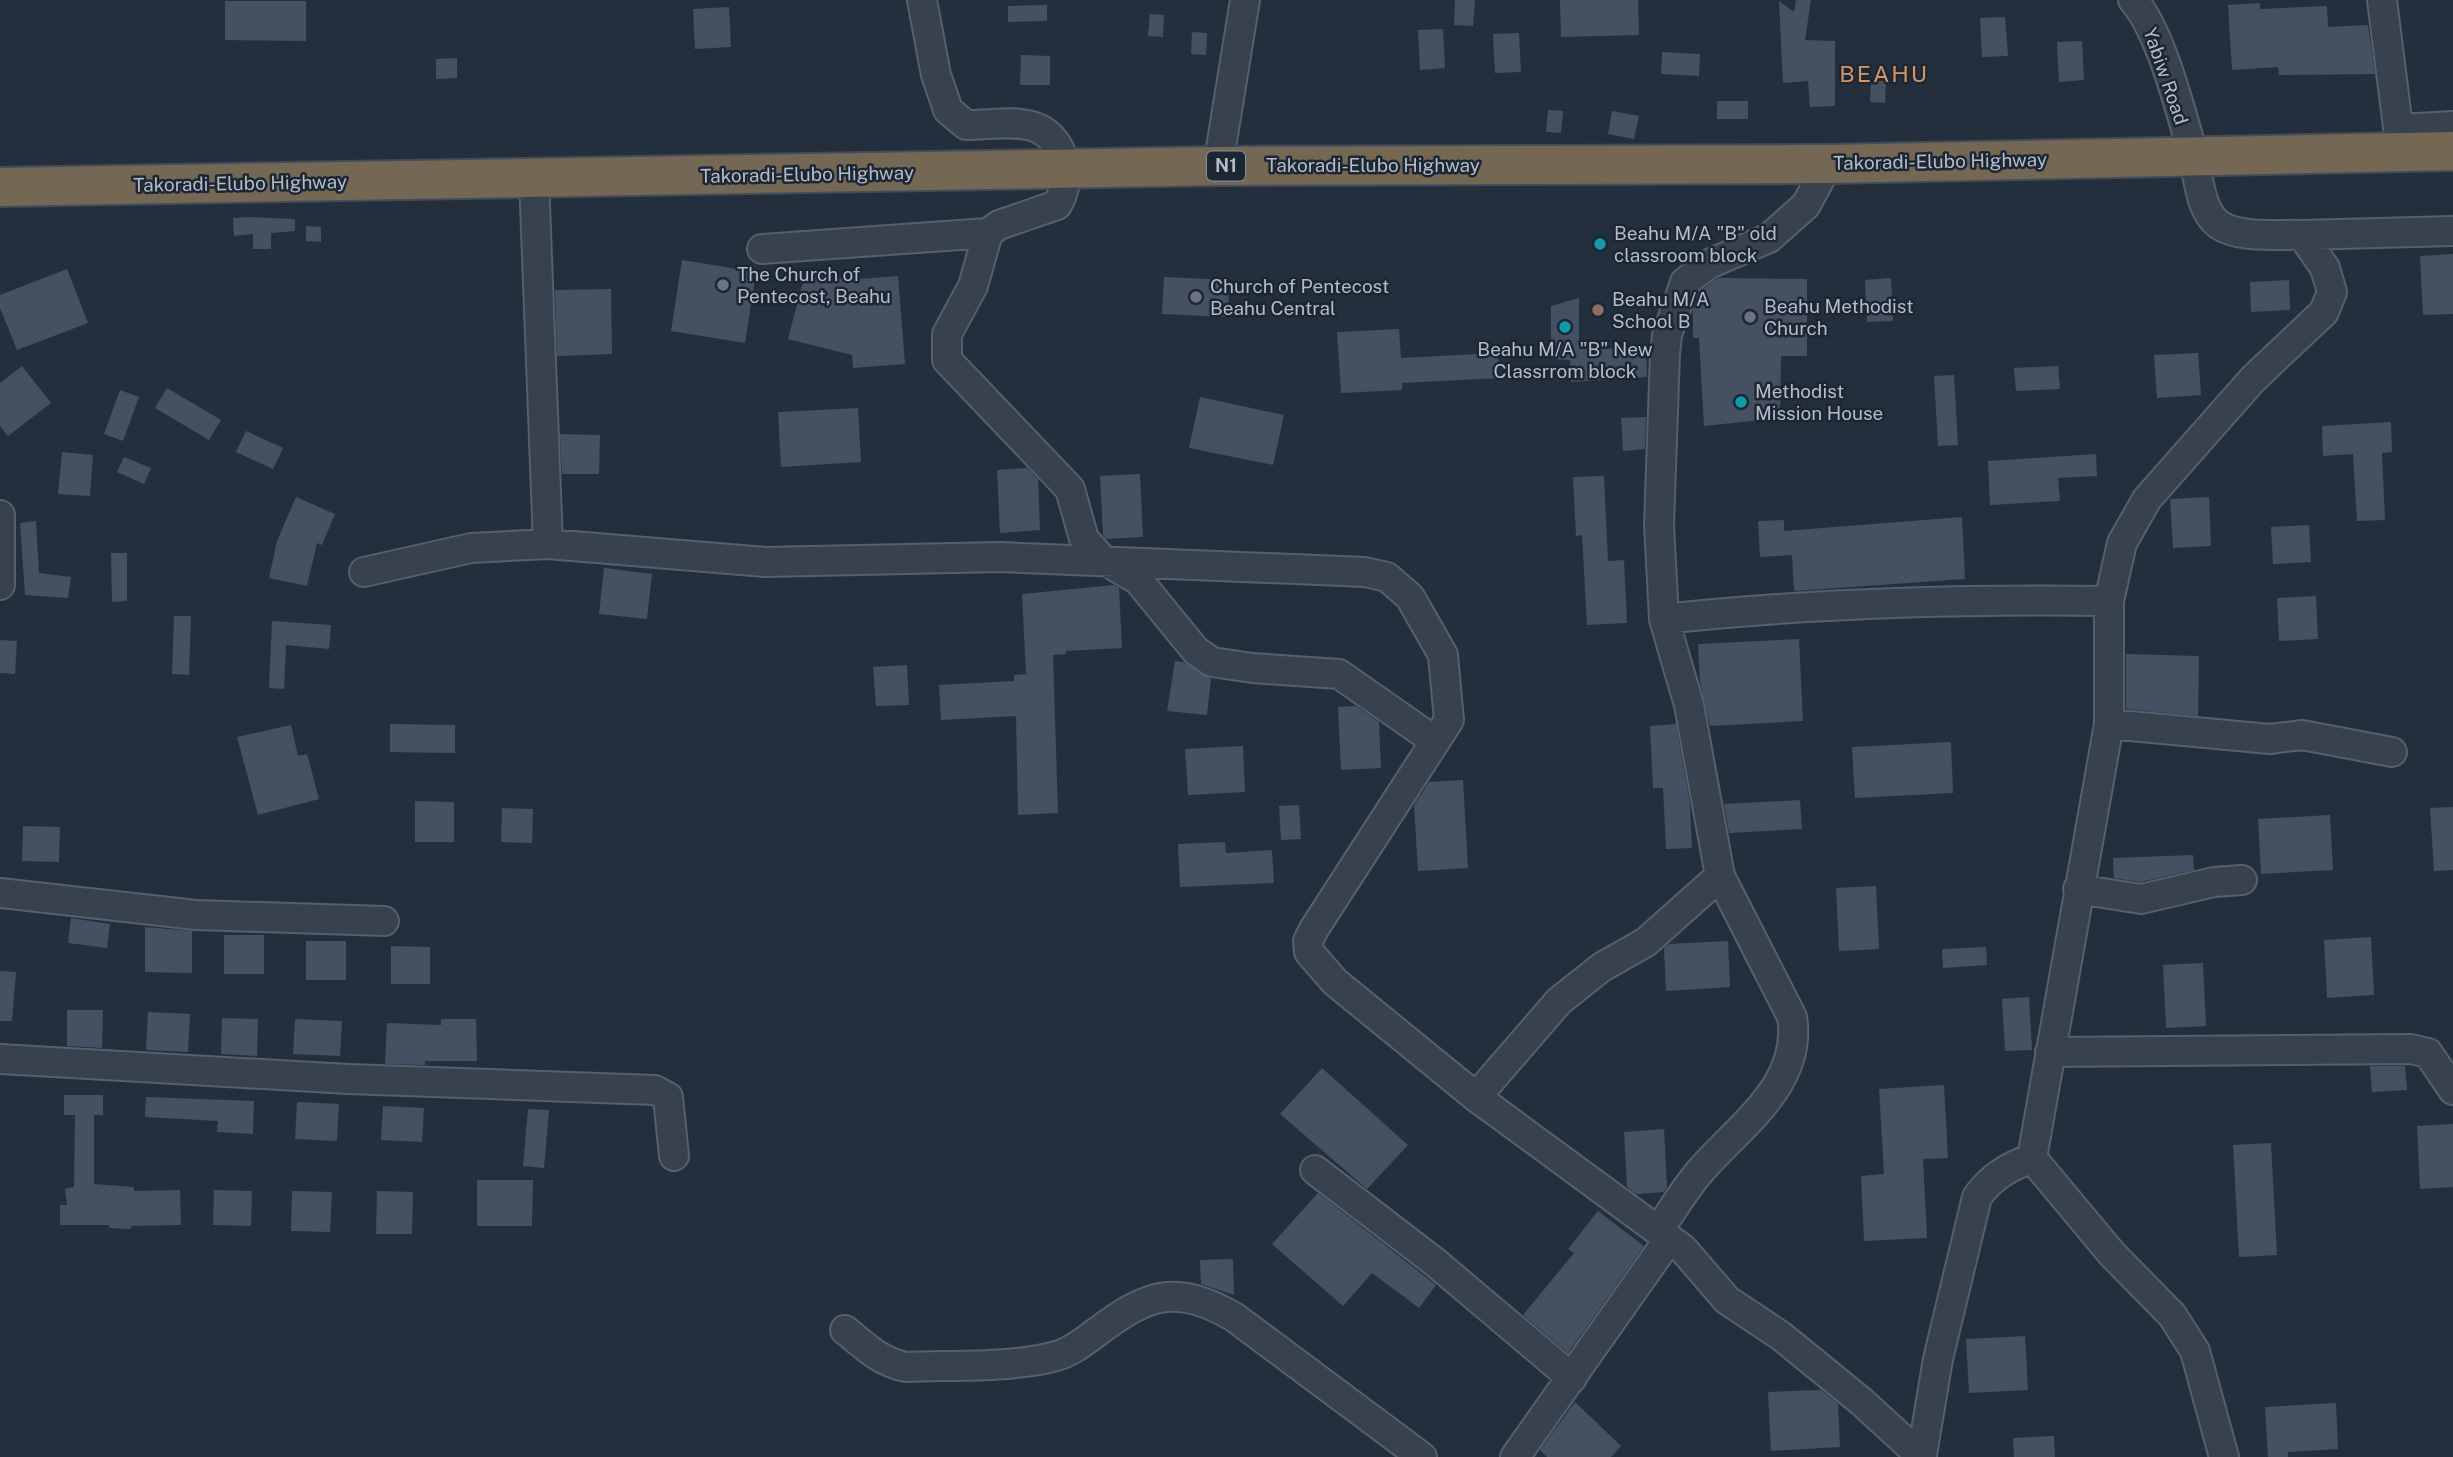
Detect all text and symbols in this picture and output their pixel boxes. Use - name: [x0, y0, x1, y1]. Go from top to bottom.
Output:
- street label: Yabiw Road: [2139, 25, 2193, 127]
- district label: BEAHU: [1839, 60, 1929, 87]
- street label: Takoradi-Elubo Highway: [1833, 148, 2047, 174]
- road number: N1: [1207, 152, 1245, 181]
- street label: Takoradi-Elubo Highway: [1266, 154, 1480, 176]
- street label: Takoradi-Elubo Highway: [700, 161, 914, 187]
- street label: Takoradi-Elubo Highway: [133, 170, 347, 196]
- place label: Beahu M/A "B" old classroom block: [1614, 222, 1777, 266]
- marker: Beahu M/A "B" old classroom block: [1592, 236, 1608, 252]
- place label: The Church of Pentecost, Beahu: [737, 263, 891, 307]
- place label: Church of Pentecost Beahu Central: [1210, 275, 1389, 319]
- marker: The Church of Pentecost, Beahu: [715, 277, 731, 293]
- place label: Beahu M/A School B: [1612, 288, 1710, 332]
- marker: Church of Pentecost Beahu Central: [1188, 289, 1204, 305]
- place label: Beahu Methodist Church: [1764, 295, 1914, 339]
- marker: Beahu M/A School B: [1590, 302, 1606, 318]
- marker: Beahu Methodist Church: [1742, 309, 1758, 325]
- marker: Beahu M/A "B" New Classrrom block: [1557, 319, 1573, 335]
- place label: Beahu M/A "B" New Classrrom block: [1477, 338, 1653, 382]
- place label: Methodist Mission House: [1755, 380, 1883, 424]
- marker: Methodist Mission House: [1733, 394, 1749, 410]

